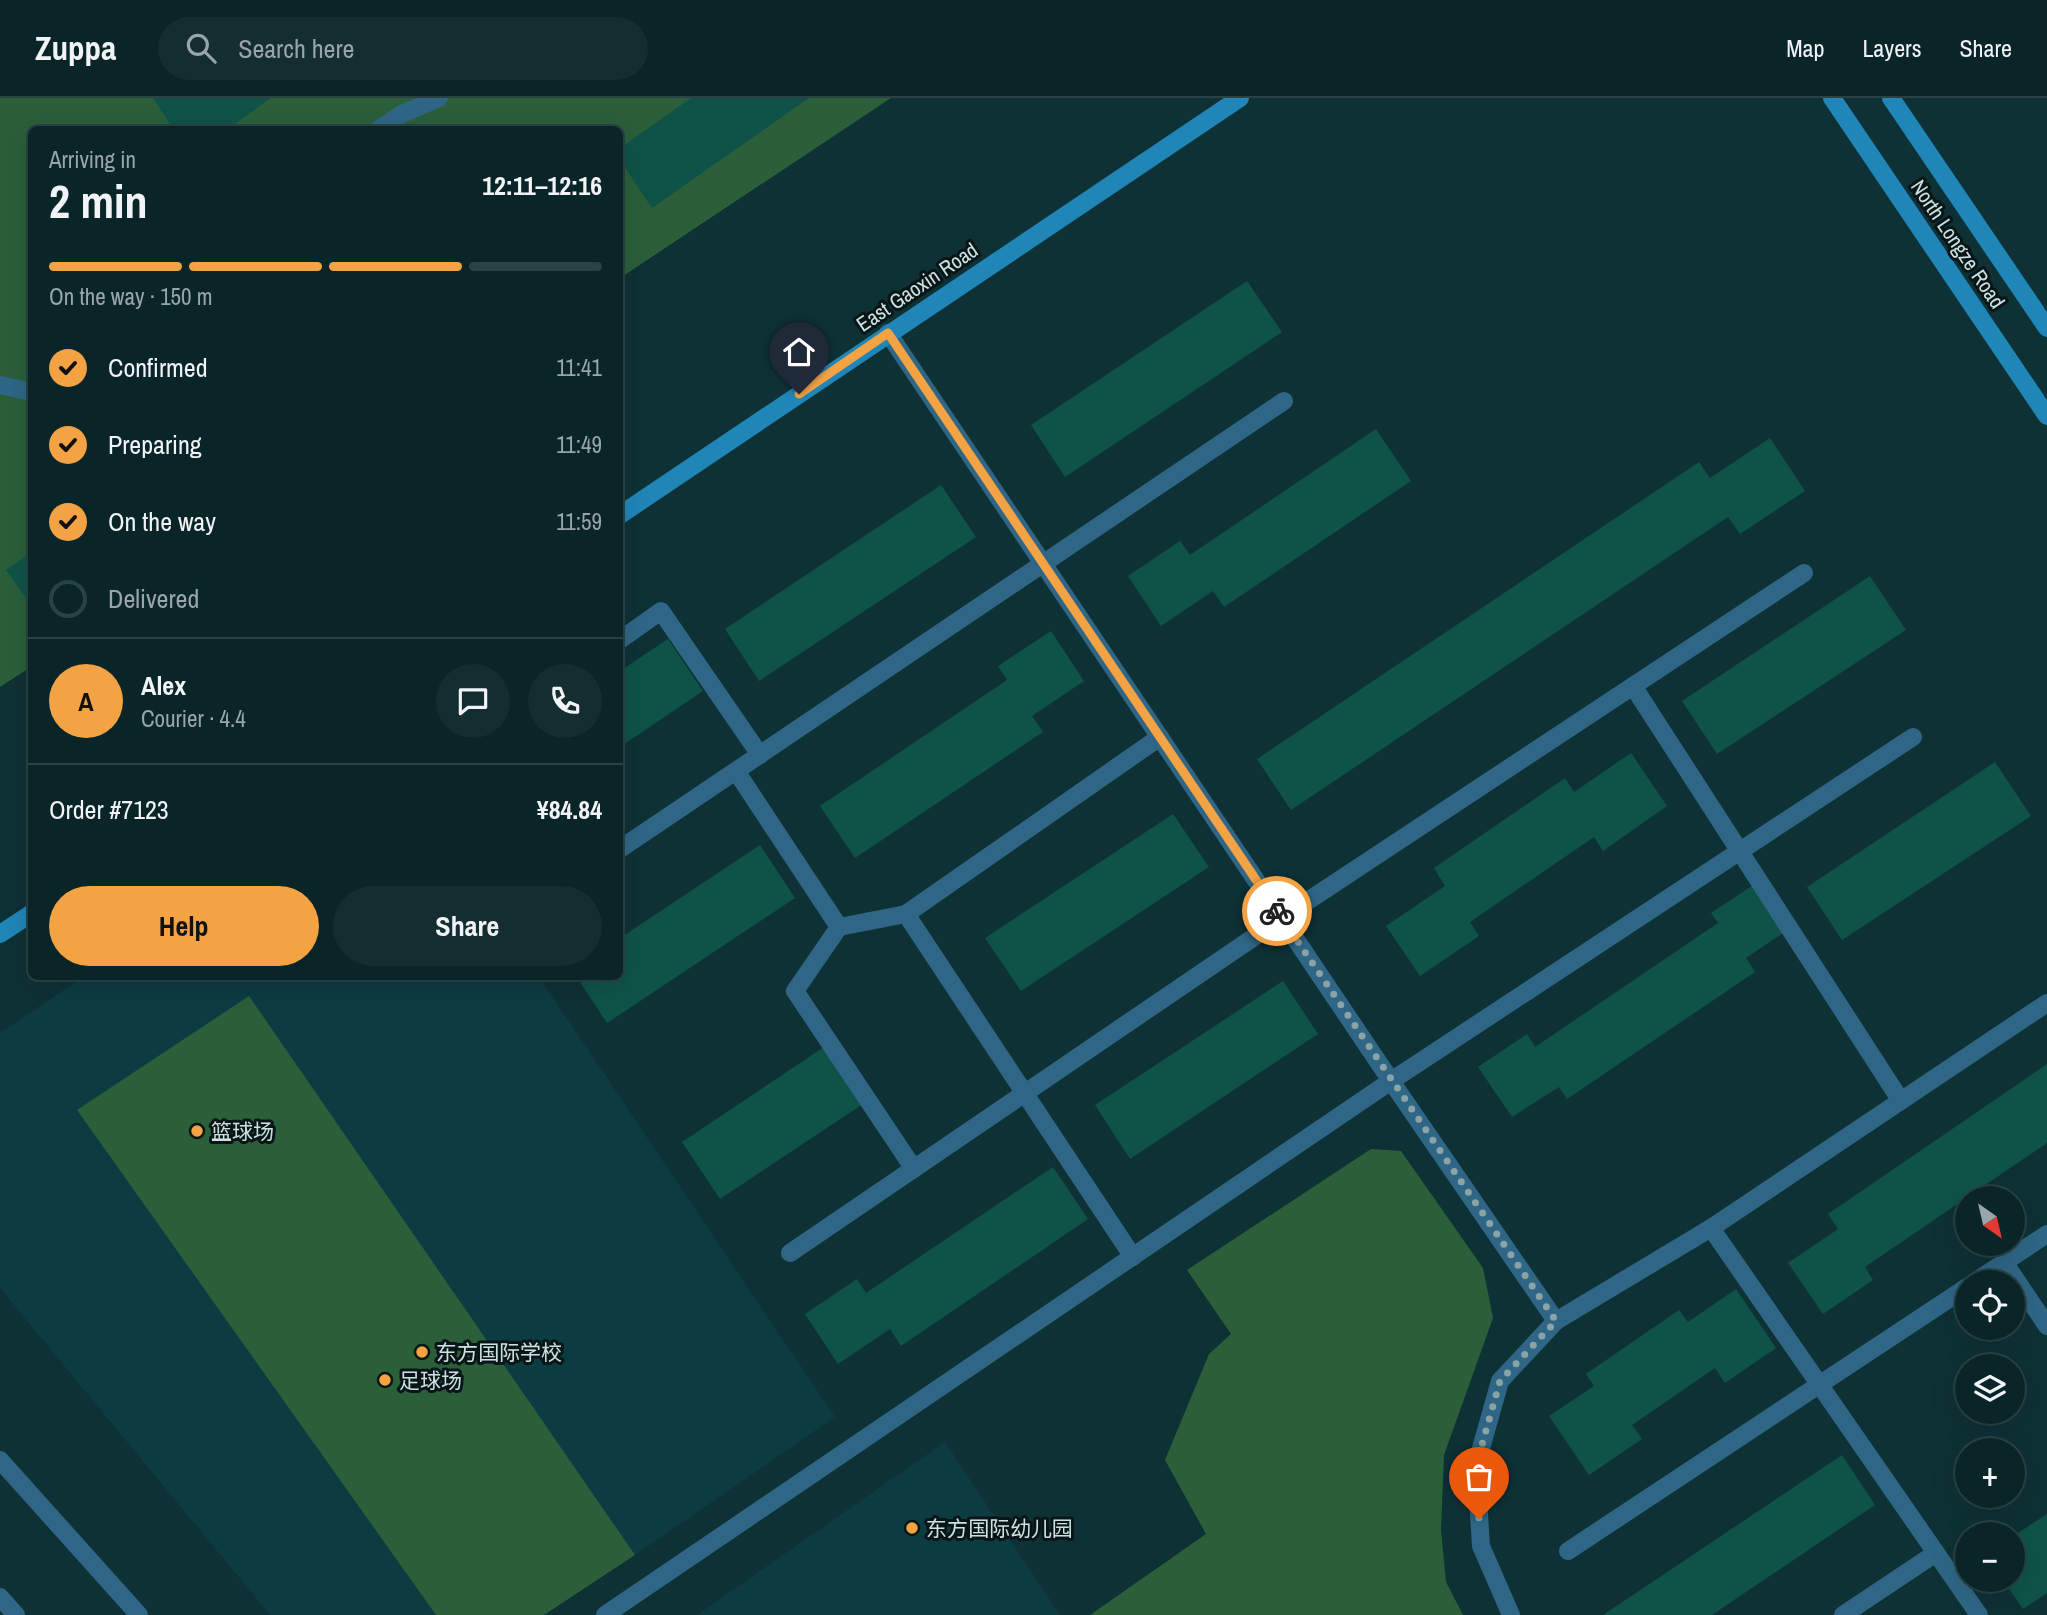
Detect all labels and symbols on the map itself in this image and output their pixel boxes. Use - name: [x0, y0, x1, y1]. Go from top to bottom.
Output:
- street label: North Longze Road: [1904, 174, 2012, 314]
- street label: East Gaoxin Road: [851, 236, 983, 338]
- pin: [769, 322, 829, 394]
- courier: [1242, 876, 1312, 946]
- place label: 篮球场: [211, 1117, 274, 1146]
- marker: 篮球场: [189, 1123, 205, 1139]
- north arrow: [1955, 1186, 2025, 1256]
- place label: 东方国际学校: [436, 1338, 562, 1367]
- marker: 东方国际学校: [414, 1344, 430, 1360]
- place label: 足球场: [399, 1366, 462, 1395]
- marker: 足球场: [377, 1372, 393, 1388]
- pin: [1449, 1447, 1509, 1519]
- place label: 东方国际幼儿园: [926, 1514, 1073, 1543]
- marker: 东方国际幼儿园: [904, 1520, 920, 1536]

